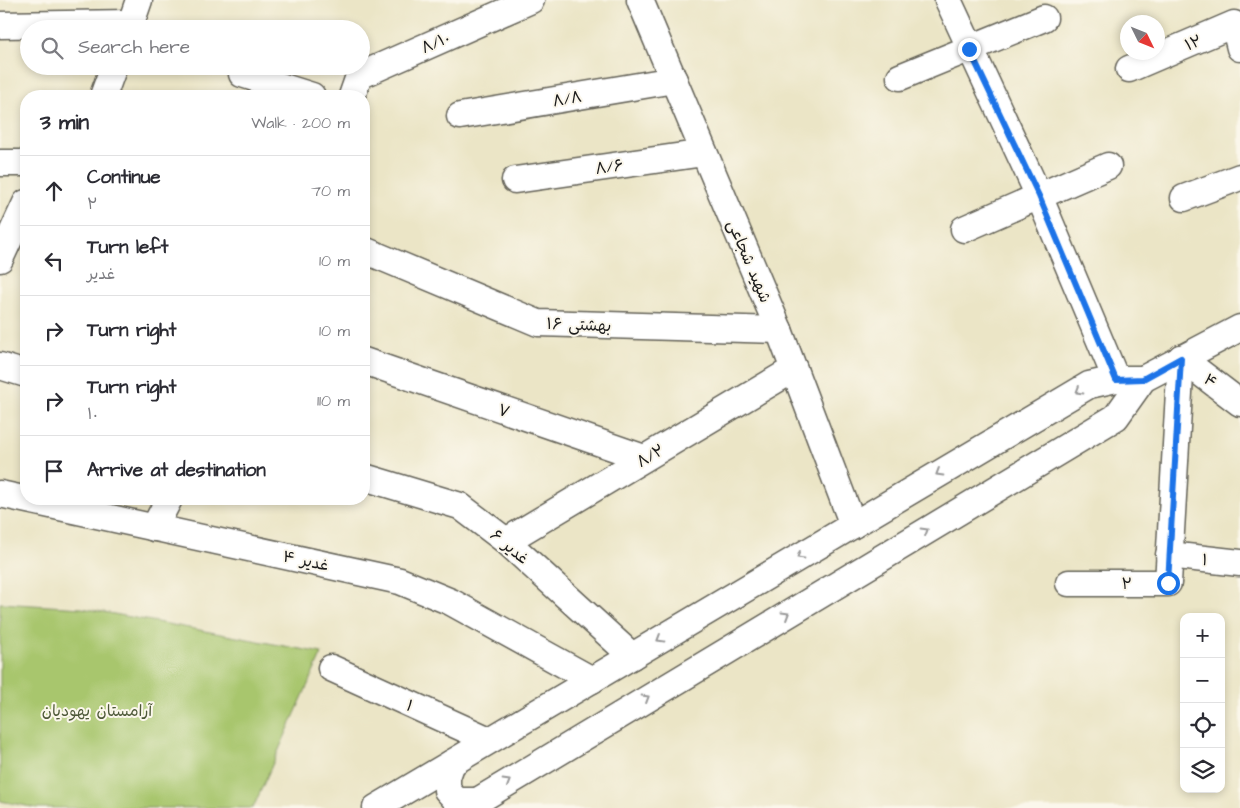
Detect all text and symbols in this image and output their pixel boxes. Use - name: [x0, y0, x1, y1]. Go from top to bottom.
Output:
- north arrow: [1120, 15, 1165, 60]
- search box: [20, 20, 370, 75]
- street label: ۸/۱۰: [417, 27, 453, 59]
- street label: ۱۲: [1181, 30, 1205, 56]
- icon: search: [38, 34, 66, 62]
- text: Search here: [78, 34, 190, 61]
- route end: [958, 38, 981, 61]
- street label: ۸/۸: [551, 86, 584, 112]
- text: 3 min: [40, 108, 89, 137]
- text: Walk · 200 m: [251, 112, 350, 134]
- street label: ۸/۶: [594, 154, 625, 180]
- text: Continue: [87, 164, 161, 191]
- icon: ahead: [40, 177, 68, 205]
- text: 70 m: [311, 180, 350, 202]
- text: ۲: [87, 193, 98, 215]
- street label: شهید شجاعی: [722, 217, 776, 306]
- text: Turn left: [87, 234, 168, 261]
- icon: left: [40, 247, 68, 275]
- text: 10 m: [319, 250, 350, 272]
- text: غدیر: [87, 263, 115, 285]
- street label: ۱۶ بهشتی: [546, 313, 612, 337]
- icon: right: [40, 317, 68, 345]
- text: Turn right: [87, 317, 176, 344]
- text: 10 m: [319, 320, 350, 342]
- street label: ۴: [1199, 368, 1222, 393]
- text: Turn right: [87, 374, 176, 401]
- one-way arrow: [1076, 384, 1085, 394]
- icon: right: [40, 387, 68, 415]
- text: 110 m: [317, 390, 350, 412]
- street label: ۷: [495, 399, 513, 423]
- text: ۱۰: [87, 403, 98, 425]
- street label: ۸/۲: [632, 439, 669, 473]
- icon: arrive: [40, 457, 68, 485]
- text: Arrive at destination: [87, 457, 266, 484]
- one-way arrow: [936, 467, 945, 477]
- street label: غدیر ۶: [485, 524, 533, 569]
- one-way arrow: [919, 528, 928, 538]
- street label: غدیر ۴: [281, 545, 331, 577]
- street label: ۱: [1201, 549, 1209, 571]
- one-way arrow: [796, 550, 805, 560]
- route start: [1157, 572, 1180, 595]
- street label: ۲: [1122, 573, 1132, 595]
- one-way arrow: [780, 611, 789, 621]
- map controls: [1180, 613, 1225, 793]
- button: +: [1180, 613, 1225, 658]
- one-way arrow: [656, 633, 665, 643]
- button: −: [1180, 658, 1225, 703]
- street label: ۱: [402, 695, 417, 717]
- one-way arrow: [641, 695, 650, 705]
- park label: آرامستان یهودیان: [42, 700, 153, 722]
- button: locate: [1180, 703, 1225, 748]
- button: layers: [1180, 748, 1225, 793]
- one-way arrow: [501, 778, 510, 788]

